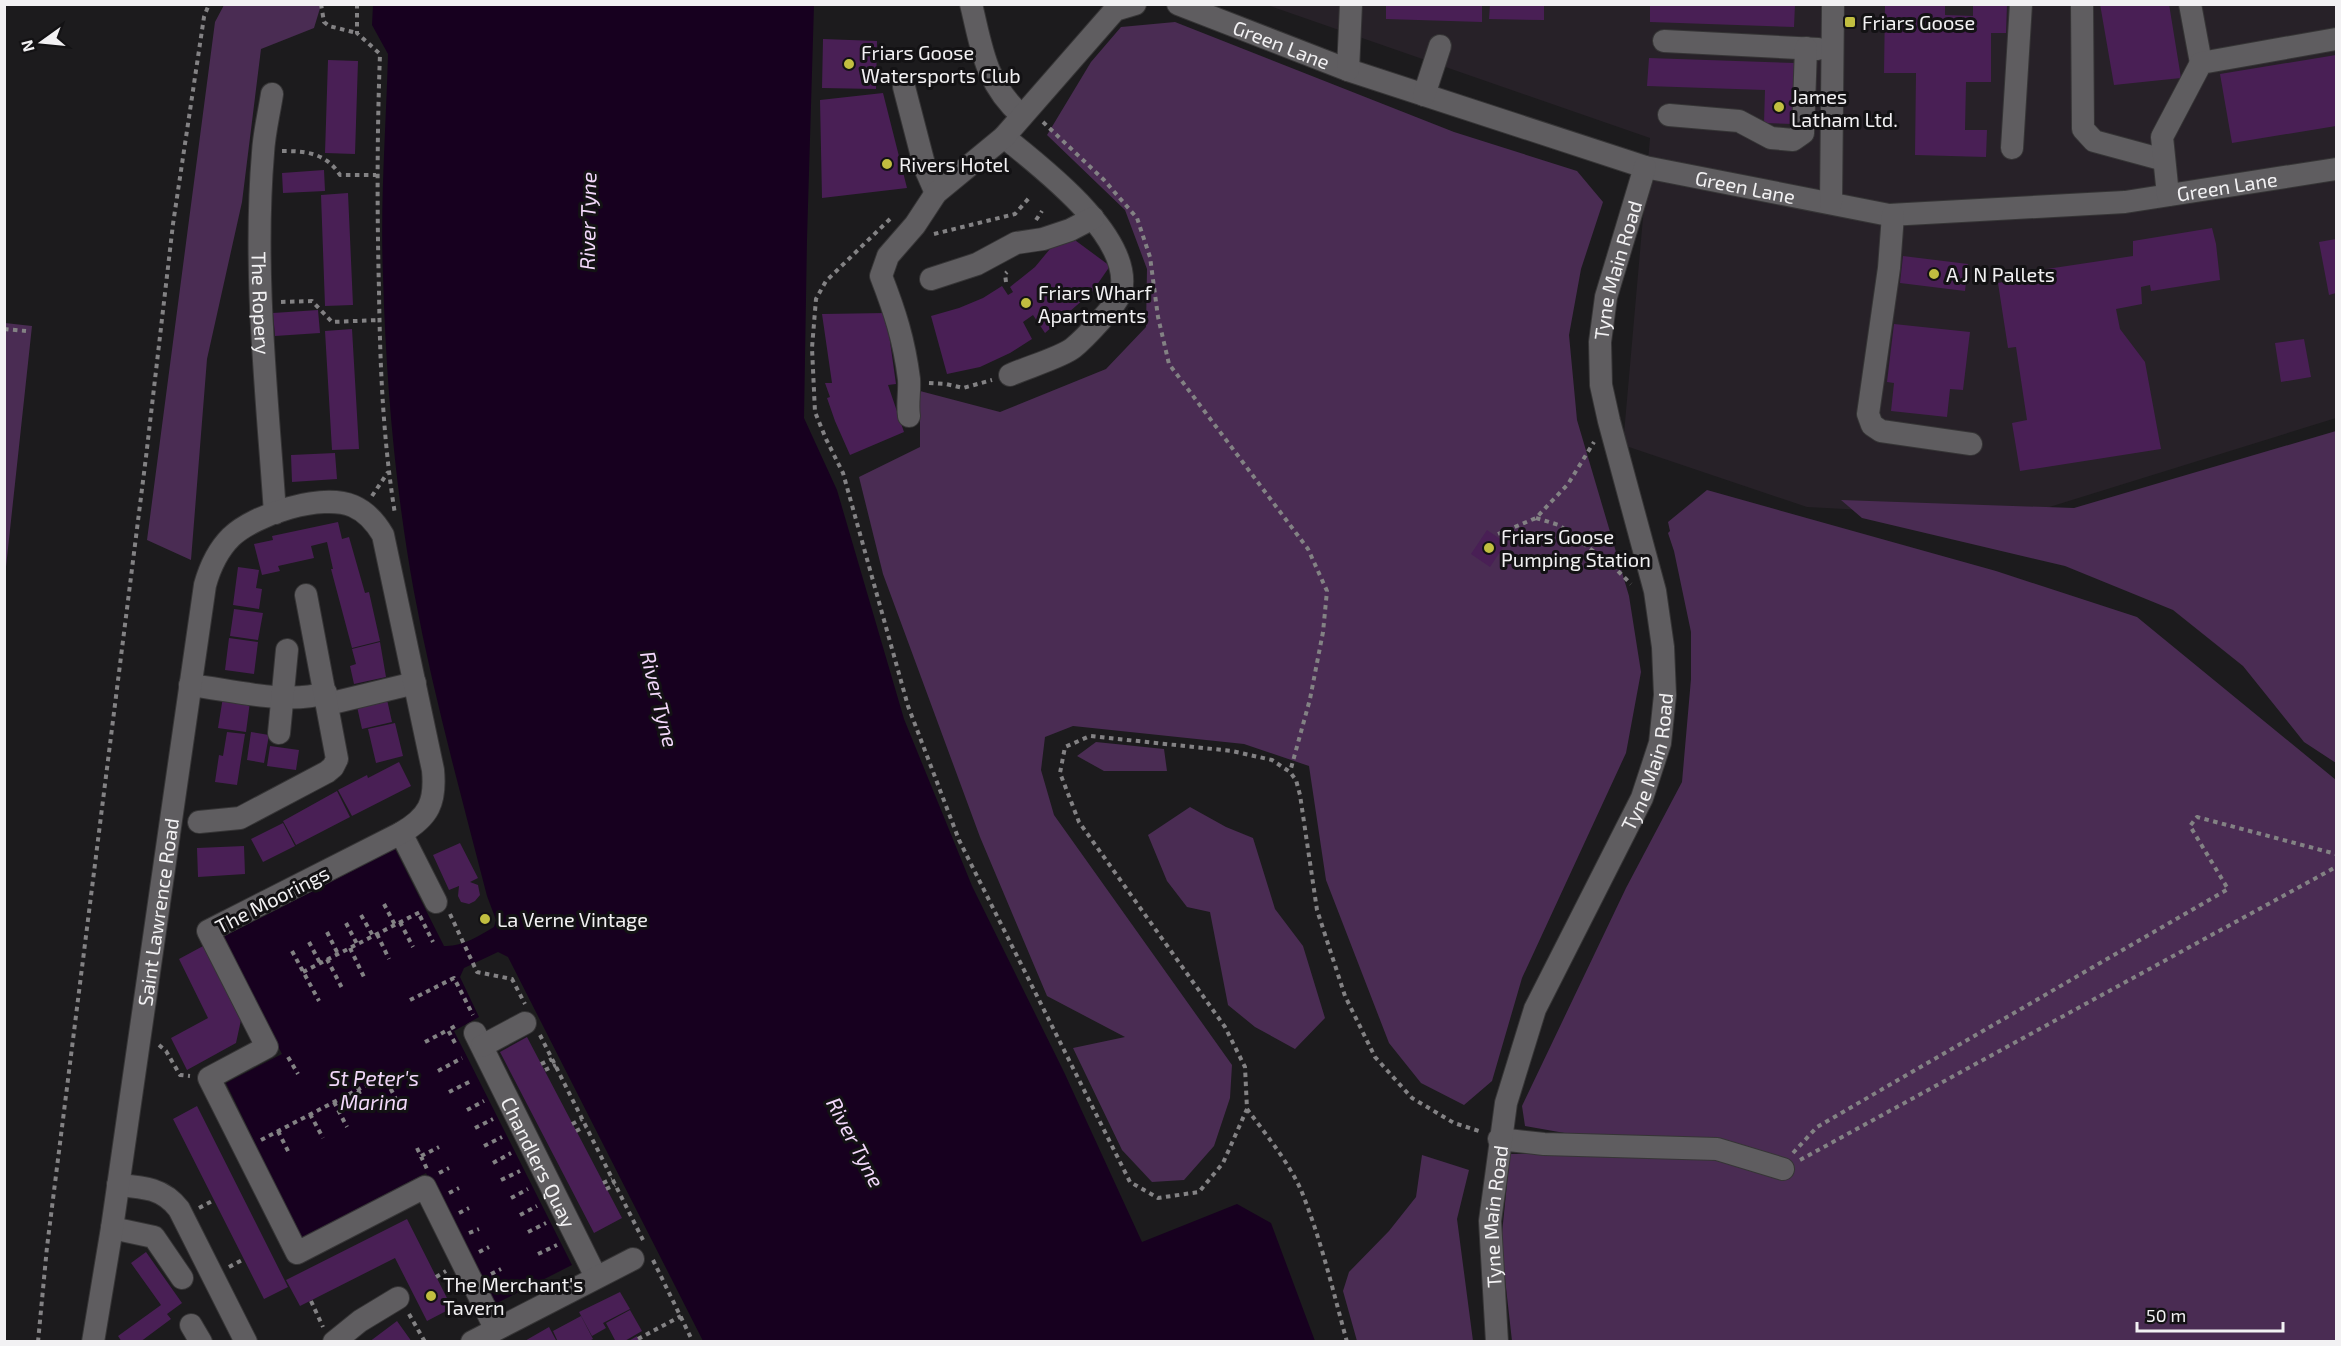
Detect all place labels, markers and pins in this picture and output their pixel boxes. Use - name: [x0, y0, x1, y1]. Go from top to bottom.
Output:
- place label: Friars Goose: [1862, 10, 1975, 34]
- marker: Friars Goose: [1843, 15, 1857, 29]
- place label: Friars Goose Watersports Club: [861, 40, 1021, 87]
- marker: Friars Goose Watersports Club: [842, 57, 856, 71]
- place label: James Latham Ltd.: [1791, 84, 1898, 131]
- marker: James Latham Ltd.: [1772, 100, 1786, 114]
- place label: Rivers Hotel: [899, 152, 1009, 176]
- marker: Rivers Hotel: [880, 157, 894, 171]
- place label: A J N Pallets: [1946, 262, 2055, 286]
- marker: A J N Pallets: [1927, 267, 1941, 281]
- place label: Friars Wharf Apartments: [1038, 280, 1152, 327]
- marker: Friars Wharf Apartments: [1019, 296, 1033, 310]
- place label: Friars Goose Pumping Station: [1501, 524, 1651, 571]
- marker: Friars Goose Pumping Station: [1482, 541, 1496, 555]
- place label: La Verne Vintage: [497, 907, 648, 931]
- marker: La Verne Vintage: [478, 912, 492, 926]
- place label: The Merchant's Tavern: [443, 1272, 583, 1319]
- marker: The Merchant's Tavern: [424, 1289, 438, 1303]

